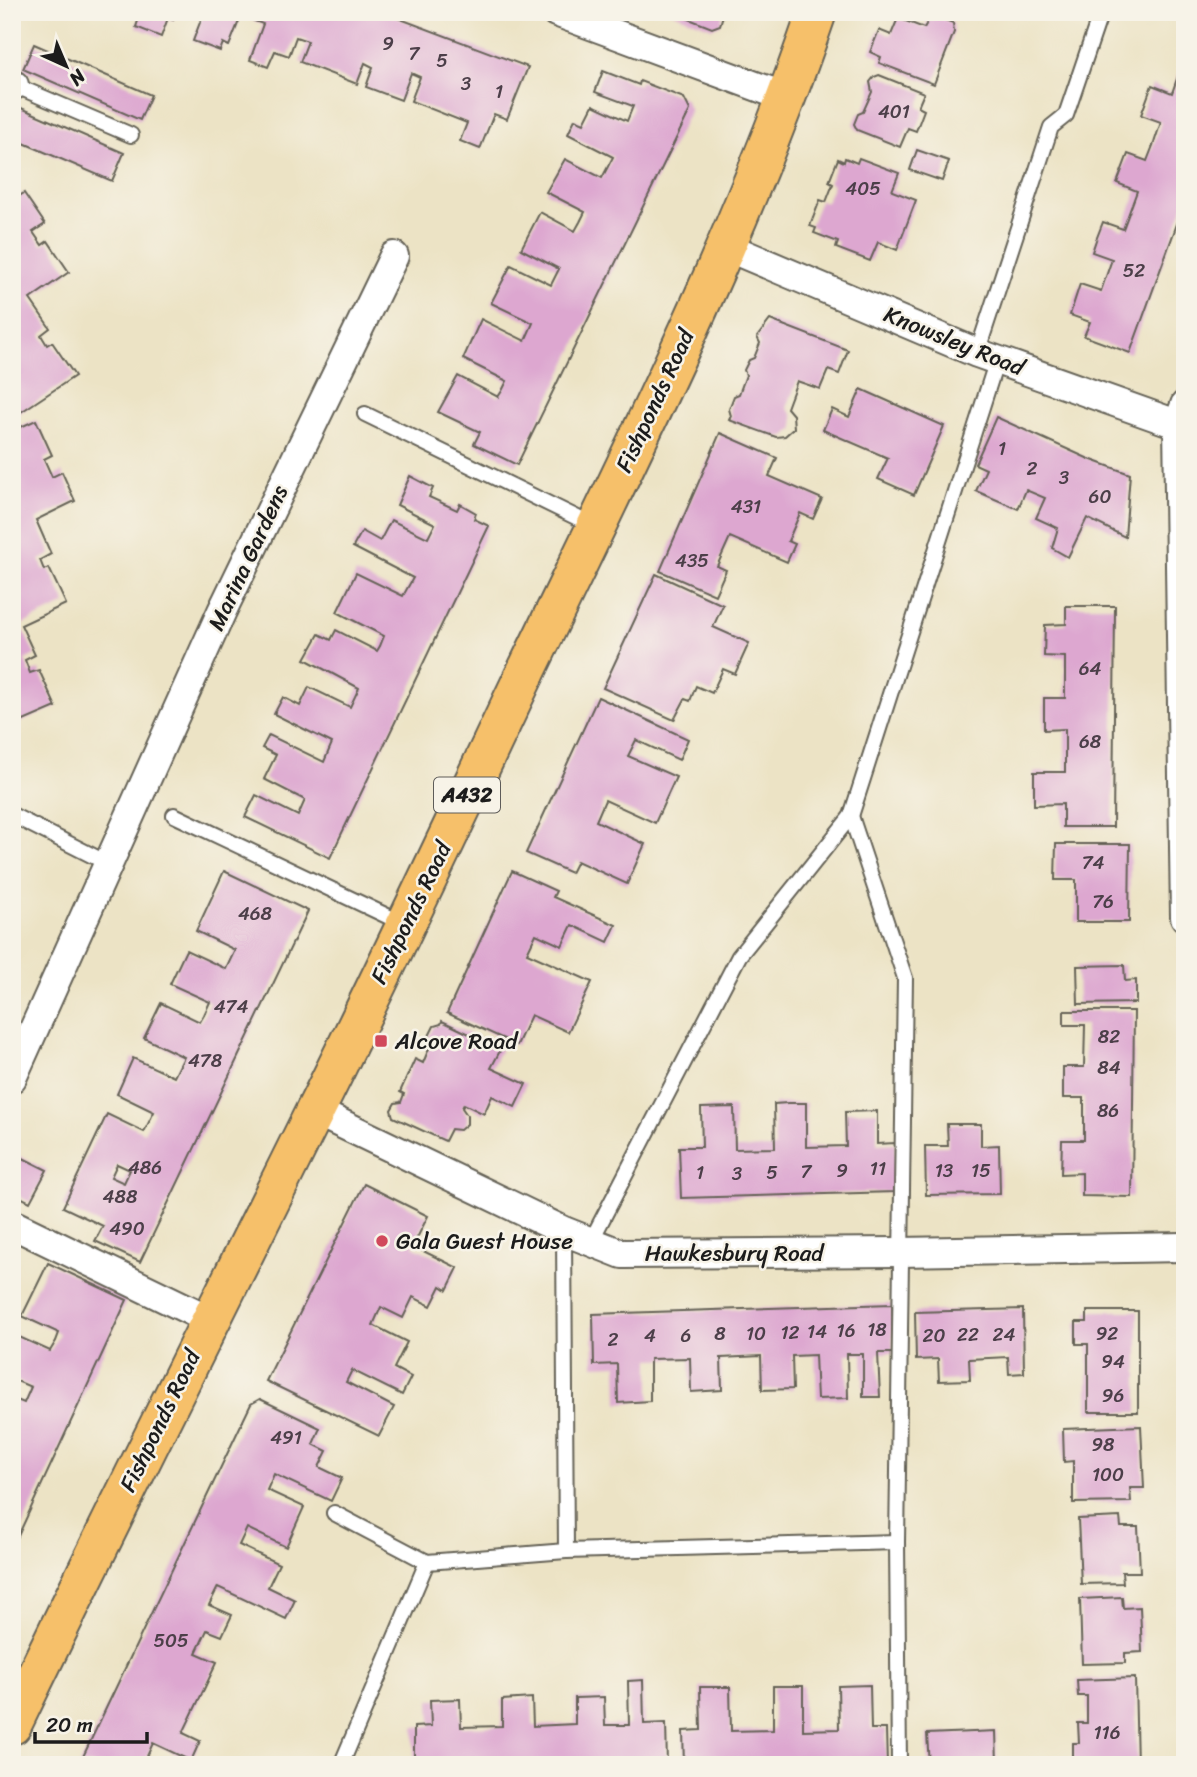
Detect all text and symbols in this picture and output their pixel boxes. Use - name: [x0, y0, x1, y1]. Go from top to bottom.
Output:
- house number: 9: [382, 27, 394, 60]
- north arrow: [32, 32, 102, 102]
- house number: 7: [409, 37, 421, 70]
- house number: 5: [436, 44, 448, 77]
- text: N: [61, 61, 94, 95]
- house number: 3: [461, 67, 472, 100]
- house number: 1: [495, 75, 503, 108]
- house number: 401: [878, 95, 910, 128]
- house number: 405: [845, 172, 881, 205]
- house number: 52: [1123, 254, 1145, 287]
- street label: Knowsley Road: [877, 294, 1032, 389]
- street label: Fishponds Road: [604, 321, 707, 480]
- house number: 1: [998, 432, 1006, 465]
- house number: 2: [1027, 452, 1038, 485]
- house number: 3: [1059, 461, 1070, 494]
- street label: Marina Gardens: [196, 478, 300, 638]
- house number: 60: [1089, 480, 1111, 513]
- house number: 431: [731, 490, 761, 523]
- house number: 435: [675, 544, 709, 577]
- house number: 64: [1079, 652, 1101, 685]
- house number: 68: [1079, 725, 1102, 758]
- road number: A432: [434, 778, 500, 812]
- street label: Fishponds Road: [359, 833, 464, 991]
- house number: 74: [1082, 846, 1104, 879]
- house number: 76: [1092, 885, 1114, 918]
- house number: 468: [238, 897, 273, 930]
- house number: 474: [214, 990, 248, 1023]
- house number: 82: [1098, 1020, 1120, 1053]
- place label: Alcove Road: [394, 1021, 519, 1062]
- marker: Alcove Road: [373, 1033, 389, 1049]
- house number: 478: [188, 1044, 223, 1077]
- house number: 84: [1097, 1051, 1121, 1084]
- house number: 86: [1097, 1094, 1119, 1127]
- house number: 486: [128, 1151, 162, 1184]
- house number: 11: [870, 1152, 886, 1185]
- house number: 9: [836, 1154, 848, 1187]
- house number: 13: [935, 1154, 954, 1187]
- house number: 15: [971, 1154, 991, 1187]
- house number: 7: [801, 1155, 813, 1188]
- house number: 1: [696, 1156, 704, 1189]
- house number: 5: [766, 1156, 778, 1189]
- house number: 3: [732, 1157, 743, 1190]
- house number: 488: [103, 1180, 138, 1213]
- house number: 490: [109, 1212, 145, 1245]
- place label: Gala Guest House: [396, 1221, 573, 1262]
- marker: Gala Guest House: [374, 1233, 390, 1249]
- street label: Hawkesbury Road: [645, 1233, 825, 1274]
- house number: 18: [867, 1313, 887, 1346]
- house number: 16: [837, 1314, 855, 1347]
- house number: 14: [807, 1315, 827, 1348]
- house number: 12: [780, 1316, 800, 1349]
- house number: 8: [714, 1317, 726, 1350]
- house number: 10: [746, 1317, 766, 1350]
- house number: 92: [1096, 1317, 1118, 1350]
- house number: 22: [957, 1318, 979, 1351]
- house number: 24: [993, 1318, 1016, 1351]
- house number: 4: [644, 1319, 656, 1352]
- house number: 6: [681, 1319, 691, 1352]
- house number: 20: [923, 1319, 945, 1352]
- house number: 2: [608, 1323, 619, 1356]
- street label: Fishponds Road: [108, 1341, 213, 1499]
- house number: 94: [1101, 1345, 1125, 1378]
- house number: 96: [1102, 1379, 1124, 1412]
- house number: 491: [270, 1421, 302, 1454]
- house number: 98: [1091, 1428, 1115, 1461]
- house number: 100: [1092, 1458, 1124, 1491]
- house number: 505: [153, 1624, 189, 1657]
- scale bar: [35, 1700, 147, 1744]
- text: 20 m: [46, 1706, 93, 1744]
- house number: 116: [1093, 1716, 1121, 1749]

